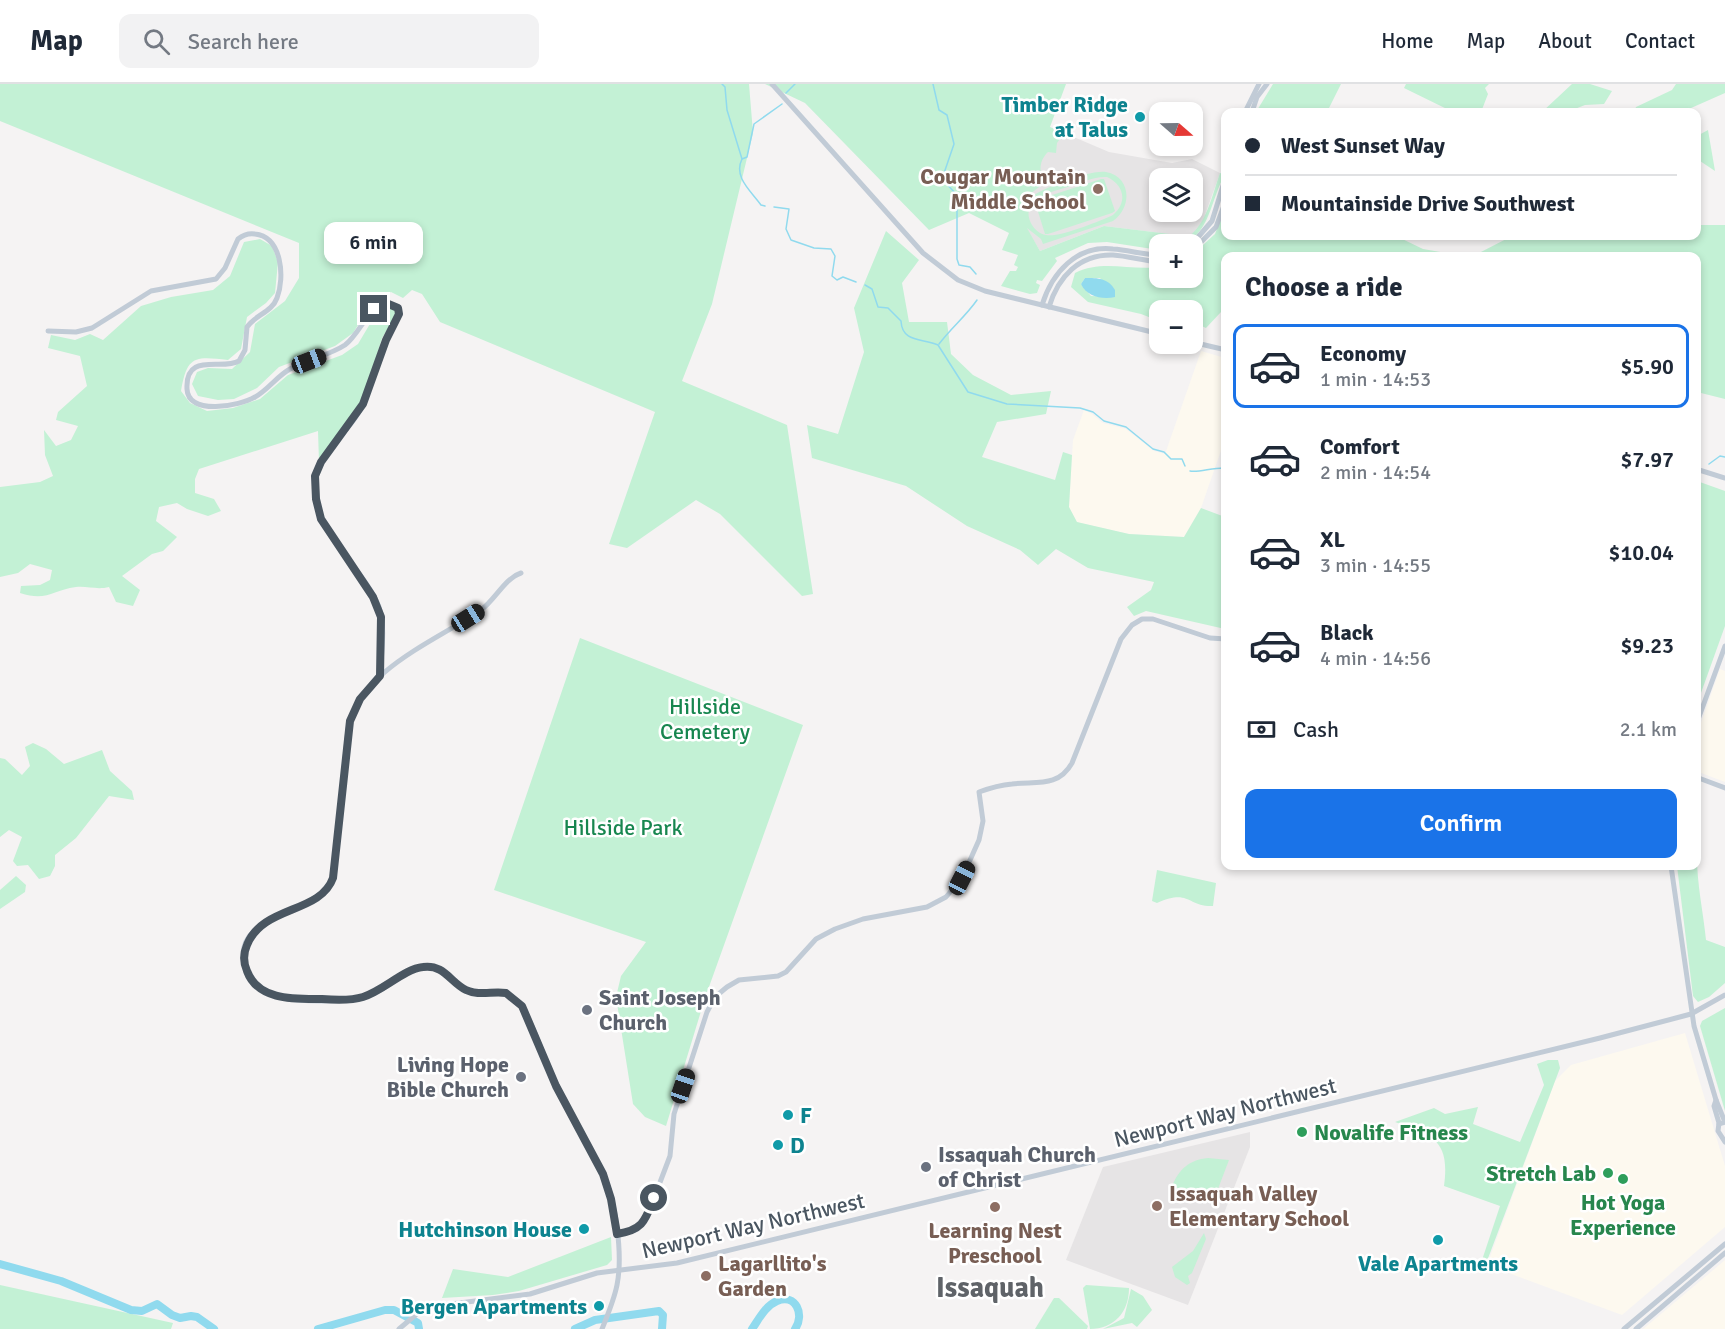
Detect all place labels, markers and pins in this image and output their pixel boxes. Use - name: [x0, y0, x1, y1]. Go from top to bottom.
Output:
- place label: Timber Ridge at Talus: [1002, 91, 1128, 143]
- marker: Timber Ridge at Talus: [1133, 110, 1147, 124]
- place label: Cougar Mountain Middle School: [920, 163, 1086, 215]
- marker: Cougar Mountain Middle School: [1091, 182, 1105, 196]
- place label: Saint Joseph Church: [599, 984, 721, 1036]
- marker: Saint Joseph Church: [580, 1003, 594, 1017]
- place label: Living Hope Bible Church: [387, 1051, 509, 1103]
- marker: Living Hope Bible Church: [514, 1070, 528, 1084]
- place label: F: [800, 1102, 812, 1129]
- marker: F: [781, 1108, 795, 1122]
- place label: Novalife Fitness: [1314, 1119, 1468, 1146]
- marker: Novalife Fitness: [1295, 1125, 1309, 1139]
- place label: D: [790, 1132, 805, 1159]
- marker: D: [771, 1138, 785, 1152]
- place label: Issaquah Church of Christ: [938, 1141, 1096, 1193]
- marker: Issaquah Church of Christ: [919, 1160, 933, 1174]
- place label: Stretch Lab: [1486, 1160, 1596, 1187]
- marker: Stretch Lab: [1601, 1166, 1615, 1180]
- marker: Hot Yoga Experience: [1616, 1172, 1630, 1186]
- place label: Issaquah Valley Elementary School: [1169, 1180, 1349, 1232]
- place label: Hot Yoga Experience: [1570, 1189, 1676, 1241]
- marker: Issaquah Valley Elementary School: [1150, 1199, 1164, 1213]
- marker: Learning Nest Preschool: [988, 1200, 1002, 1214]
- place label: Hutchinson House: [398, 1216, 572, 1243]
- place label: Learning Nest Preschool: [928, 1217, 1062, 1269]
- marker: Hutchinson House: [577, 1222, 591, 1236]
- marker: Vale Apartments: [1431, 1233, 1445, 1247]
- place label: Lagarllito's Garden: [718, 1250, 827, 1302]
- place label: Vale Apartments: [1358, 1250, 1518, 1277]
- marker: Lagarllito's Garden: [699, 1269, 713, 1283]
- place label: Bergen Apartments: [401, 1293, 587, 1320]
- marker: Bergen Apartments: [592, 1299, 606, 1313]

